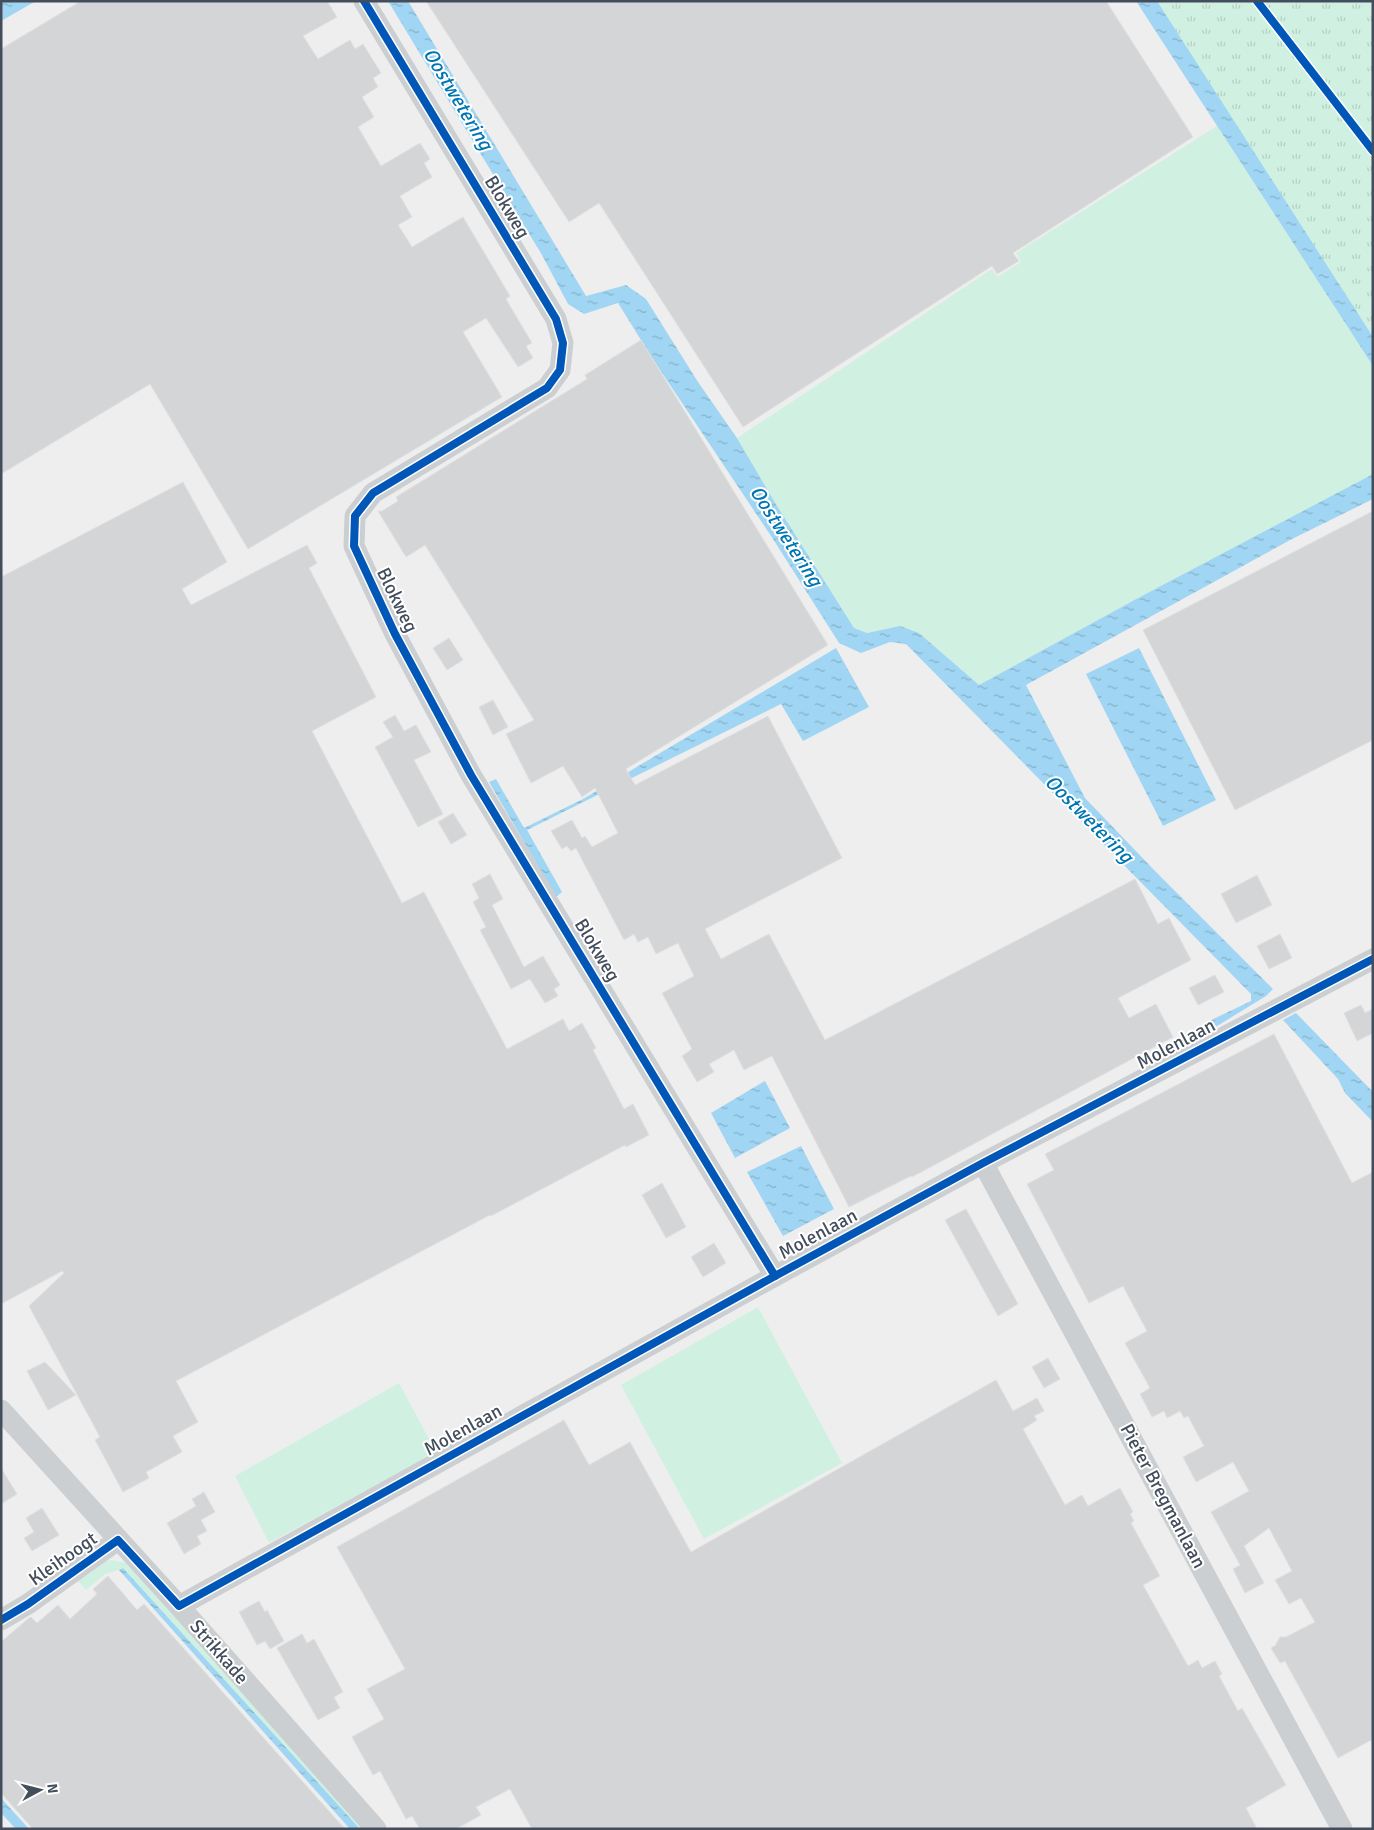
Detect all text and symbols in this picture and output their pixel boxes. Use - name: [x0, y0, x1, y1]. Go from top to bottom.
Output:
- water label: Oostwetering: [418, 43, 499, 156]
- street label: Blokweg: [479, 171, 535, 243]
- water label: Oostwetering: [744, 481, 829, 592]
- street label: Blokweg: [371, 564, 423, 636]
- water label: Oostwetering: [1039, 769, 1140, 870]
- street label: Blokweg: [569, 914, 625, 986]
- street label: Molenlaan: [1133, 1013, 1219, 1075]
- street label: Molenlaan: [775, 1203, 861, 1265]
- street label: Molenlaan: [420, 1399, 506, 1461]
- street label: Pieter Bregmanlaan: [1115, 1420, 1211, 1572]
- street label: Kleihoogt: [24, 1527, 102, 1591]
- street label: Strikkade: [184, 1615, 254, 1689]
- north arrow: [15, 1765, 65, 1815]
- text: N: [43, 1783, 61, 1794]

